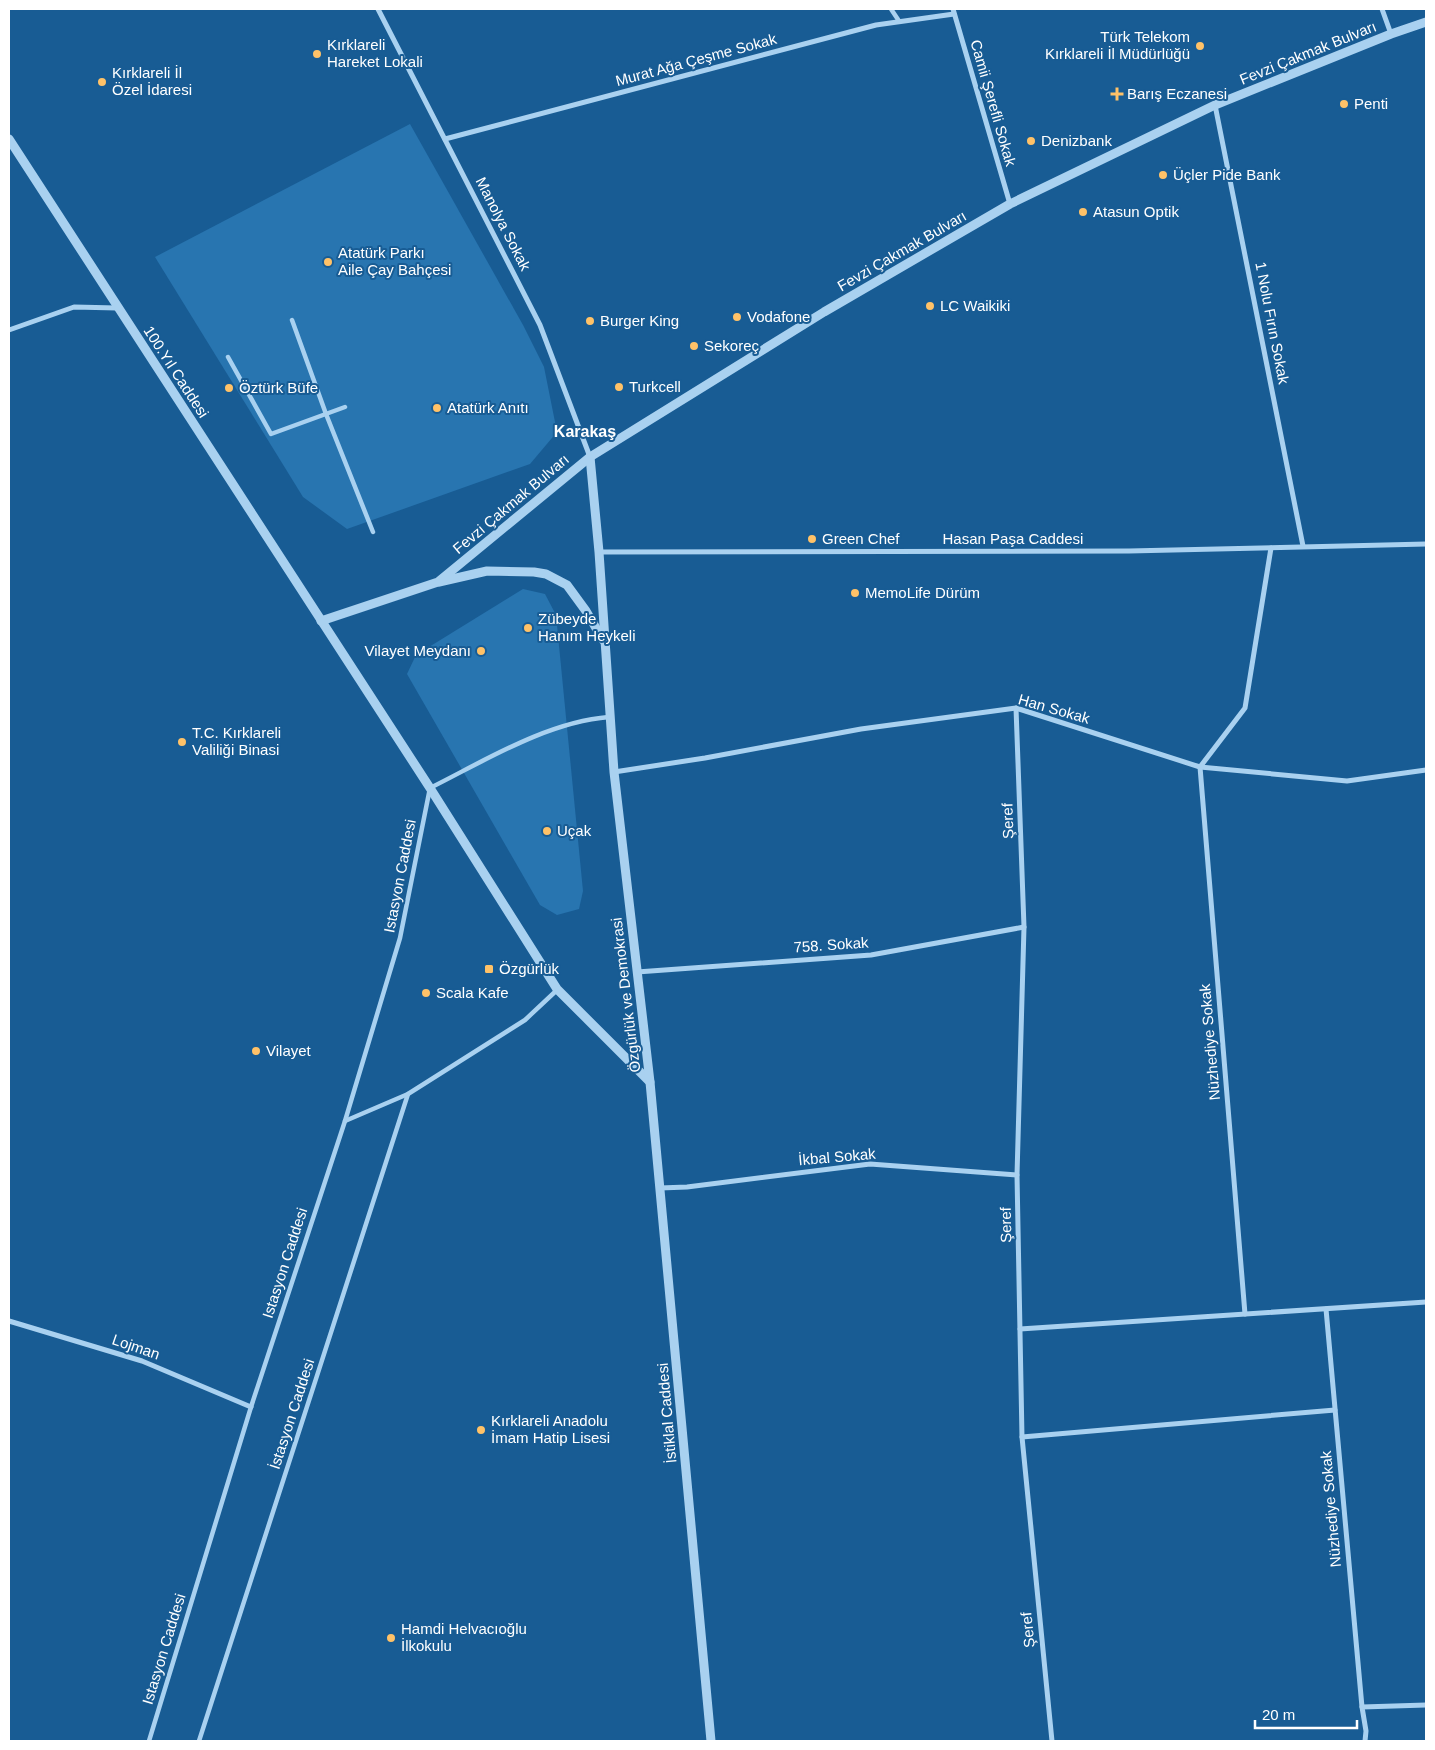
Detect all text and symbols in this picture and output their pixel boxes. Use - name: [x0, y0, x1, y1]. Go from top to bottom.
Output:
- street label: Fevzi Çakmak Bulvarı: [1237, 17, 1379, 88]
- place label: Türk Telekom Kırklareli İl Müdürlüğü: [1045, 28, 1190, 62]
- street label: Murat Ağa Çeşme Sokak: [614, 30, 779, 89]
- place label: Kırklareli Hareket Lokali: [327, 36, 423, 70]
- street label: Camii Şerefli Sokak: [967, 38, 1020, 169]
- marker: Türk Telekom Kırklareli İl Müdürlüğü: [1194, 40, 1206, 52]
- marker: Kırklareli Hareket Lokali: [311, 48, 323, 60]
- place label: Kırklareli İl Özel İdaresi: [112, 64, 192, 98]
- marker: Kırklareli İl Özel İdaresi: [96, 76, 108, 88]
- place label: Barış Eczanesi: [1127, 85, 1227, 102]
- marker: Barış Eczanesi: [1111, 88, 1123, 100]
- place label: Penti: [1354, 95, 1388, 112]
- marker: Penti: [1338, 98, 1350, 110]
- place label: Denizbank: [1041, 132, 1112, 149]
- marker: Denizbank: [1025, 135, 1037, 147]
- place label: Üçler Pide Bank: [1173, 166, 1281, 183]
- marker: Üçler Pide Bank: [1157, 169, 1169, 181]
- street label: Manolya Sokak: [473, 174, 535, 274]
- place label: Atasun Optik: [1093, 203, 1179, 220]
- marker: Atasun Optik: [1077, 206, 1089, 218]
- street label: Fevzi Çakmak Bulvarı: [834, 207, 969, 294]
- place label: Atatürk Parkı Aile Çay Bahçesi: [338, 244, 451, 278]
- marker: Atatürk Parkı Aile Çay Bahçesi: [322, 256, 334, 268]
- street label: 1 Nolu Fırın Sokak: [1252, 260, 1293, 386]
- place label: LC Waikiki: [940, 297, 1010, 314]
- marker: LC Waikiki: [924, 300, 936, 312]
- place label: Vodafone: [747, 308, 810, 325]
- marker: Vodafone: [731, 311, 743, 323]
- place label: Burger King: [600, 312, 679, 329]
- marker: Burger King: [584, 315, 596, 327]
- street label: 100.Yıl Caddesi: [140, 323, 212, 421]
- place label: Sekoreç: [704, 337, 760, 354]
- marker: Sekoreç: [688, 340, 700, 352]
- place label: Turkcell: [629, 378, 681, 395]
- place label: Öztürk Büfe: [239, 379, 318, 396]
- marker: Turkcell: [613, 381, 625, 393]
- marker: Öztürk Büfe: [223, 382, 235, 394]
- place label: Atatürk Anıtı: [447, 399, 529, 416]
- marker: Atatürk Anıtı: [431, 402, 443, 414]
- district label: Karakaş: [554, 423, 616, 440]
- street label: Fevzi Çakmak Bulvarı: [449, 450, 572, 557]
- place label: Green Chef: [822, 530, 900, 547]
- street label: Hasan Paşa Caddesi: [943, 530, 1083, 547]
- marker: Green Chef: [806, 533, 818, 545]
- place label: MemoLife Dürüm: [865, 584, 980, 601]
- marker: MemoLife Dürüm: [849, 587, 861, 599]
- place label: Zübeyde Hanım Heykeli: [538, 610, 636, 644]
- marker: Zübeyde Hanım Heykeli: [522, 622, 534, 634]
- place label: Vilayet Meydanı: [365, 642, 471, 659]
- marker: Vilayet Meydanı: [475, 645, 487, 657]
- street label: Han Sokak: [1017, 690, 1092, 727]
- place label: T.C. Kırklareli Valiliği Binasi: [192, 724, 281, 758]
- marker: T.C. Kırklareli Valiliği Binasi: [176, 736, 188, 748]
- street label: Şeref: [998, 802, 1017, 839]
- street label: Istasyon Caddesi: [380, 818, 419, 934]
- place label: Uçak: [557, 822, 592, 839]
- marker: Uçak: [541, 825, 553, 837]
- street label: Özgürlük ve Demokrasi: [608, 917, 643, 1073]
- street label: 758. Sokak: [793, 933, 869, 956]
- place label: Özgürlük: [499, 960, 560, 977]
- marker: Özgürlük: [483, 963, 495, 975]
- street label: Nüzhediye Sokak: [1196, 983, 1223, 1101]
- place label: Scala Kafe: [436, 984, 509, 1001]
- marker: Scala Kafe: [420, 987, 432, 999]
- place label: Vilayet: [266, 1042, 312, 1059]
- marker: Vilayet: [250, 1045, 262, 1057]
- street label: İkbal Sokak: [798, 1145, 877, 1168]
- street label: Istasyon Caddesi: [259, 1205, 310, 1320]
- street label: Şeref: [997, 1206, 1014, 1243]
- street label: Lojman: [110, 1330, 162, 1363]
- street label: İstasyon Caddesi: [266, 1356, 317, 1471]
- street label: İstiklal Caddesi: [654, 1362, 679, 1464]
- place label: Kırklareli Anadolu İmam Hatip Lisesi: [491, 1412, 610, 1446]
- marker: Kırklareli Anadolu İmam Hatip Lisesi: [475, 1424, 487, 1436]
- street label: Nüzhediye Sokak: [1317, 1450, 1344, 1568]
- street label: Istasyon Caddesi: [139, 1591, 188, 1706]
- street label: Şeref: [1017, 1611, 1038, 1649]
- place label: Hamdi Helvacıoğlu İlkokulu: [401, 1620, 527, 1654]
- marker: Hamdi Helvacıoğlu İlkokulu: [385, 1632, 397, 1644]
- scale bar: [1255, 1698, 1358, 1730]
- text: 20 m: [1262, 1706, 1295, 1723]

